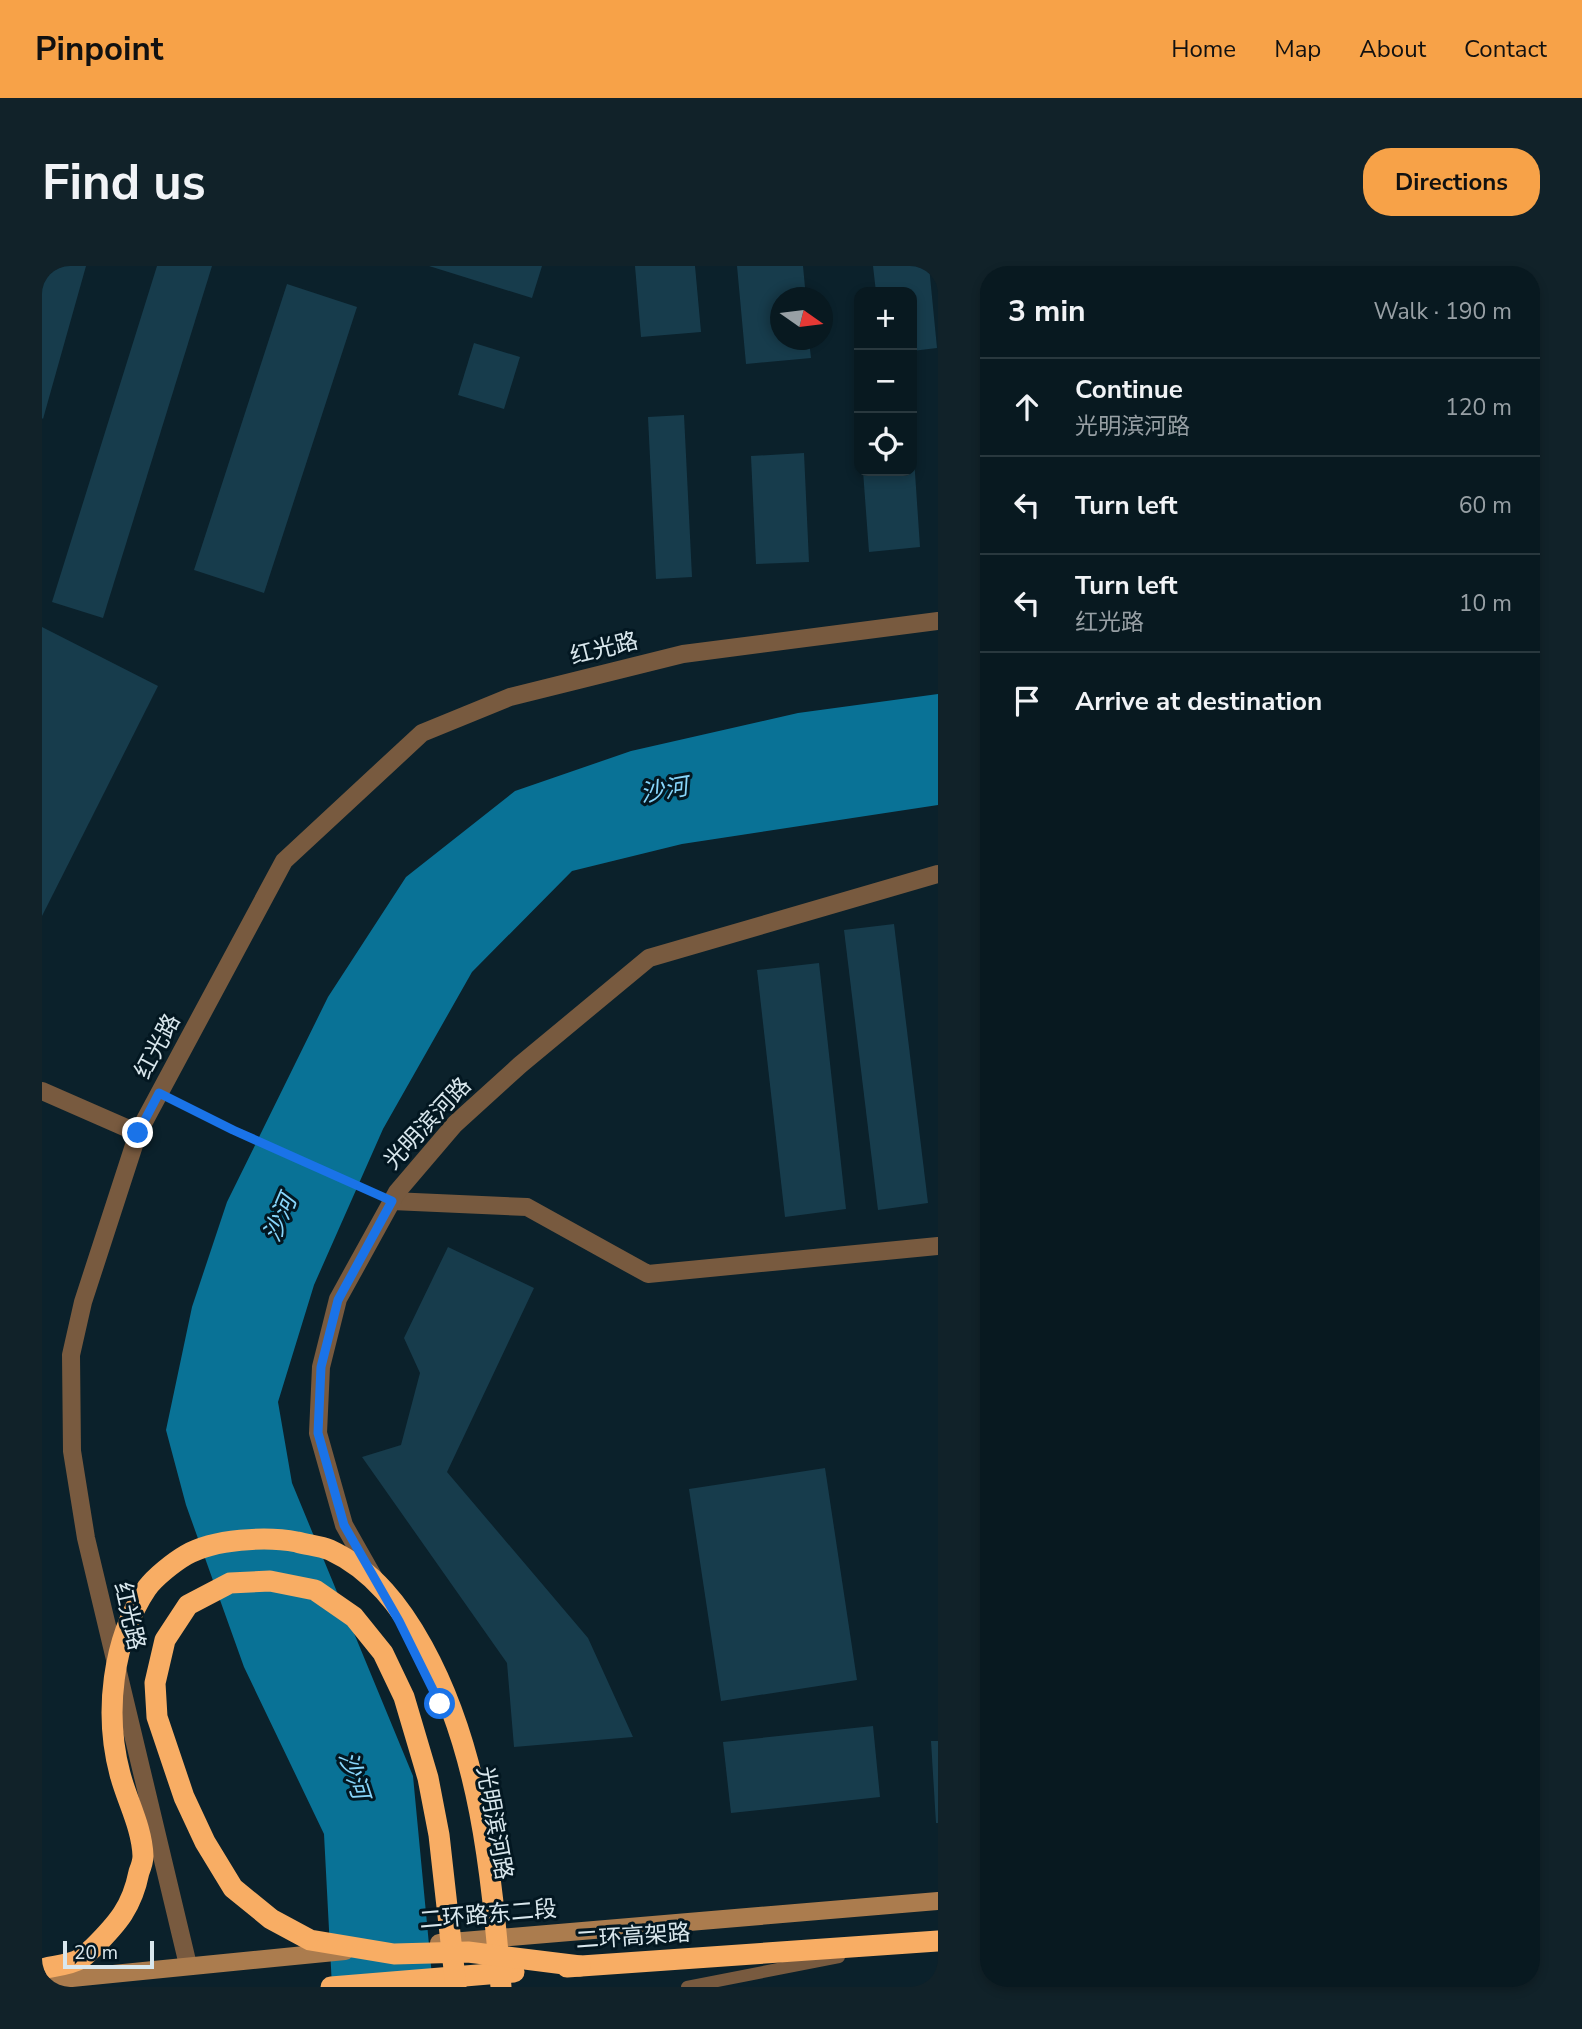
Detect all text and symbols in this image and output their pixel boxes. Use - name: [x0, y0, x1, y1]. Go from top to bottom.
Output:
- text: Pinpoint: [35, 27, 163, 72]
- text: Home: [1171, 33, 1236, 65]
- text: Map: [1274, 33, 1321, 65]
- text: About: [1359, 33, 1426, 65]
- text: Contact: [1464, 33, 1547, 65]
- button: Directions: [1363, 148, 1540, 216]
- text: Find us: [42, 149, 206, 216]
- north arrow: [770, 287, 833, 350]
- map controls: [854, 287, 917, 476]
- button: +: [854, 287, 917, 350]
- text: 3 min: [1008, 291, 1086, 332]
- text: Walk · 190 m: [1373, 296, 1512, 327]
- button: −: [854, 350, 917, 413]
- text: Continue: [1075, 372, 1183, 407]
- icon: ahead: [1008, 388, 1046, 426]
- text: 120 m: [1445, 392, 1512, 423]
- text: 光明滨河路: [1075, 411, 1190, 442]
- button: locate: [854, 413, 917, 476]
- icon: left: [1008, 486, 1046, 524]
- text: Turn left: [1075, 488, 1178, 523]
- text: 60 m: [1459, 490, 1512, 521]
- text: Turn left: [1075, 568, 1178, 603]
- icon: left: [1008, 584, 1046, 622]
- text: 10 m: [1459, 588, 1512, 619]
- text: 红光路: [1075, 607, 1144, 638]
- street label: 红光路: [567, 625, 641, 672]
- icon: arrive: [1008, 682, 1046, 720]
- text: Arrive at destination: [1075, 684, 1322, 719]
- water label: 沙河: [638, 769, 694, 810]
- street label: 红光路: [128, 1008, 187, 1084]
- street label: 光明滨河路: [377, 1071, 478, 1176]
- route end: [122, 1117, 153, 1148]
- water label: 沙河: [256, 1186, 306, 1246]
- street label: 红光路: [107, 1579, 152, 1653]
- route start: [424, 1688, 455, 1719]
- water label: 沙河: [331, 1747, 378, 1807]
- street label: 光明滨河路: [469, 1764, 520, 1882]
- street label: 二环路东二段: [418, 1893, 558, 1936]
- street label: 二环高架路: [575, 1917, 691, 1956]
- scale bar: [63, 1938, 154, 1970]
- text: 20 m: [74, 1940, 118, 1966]

